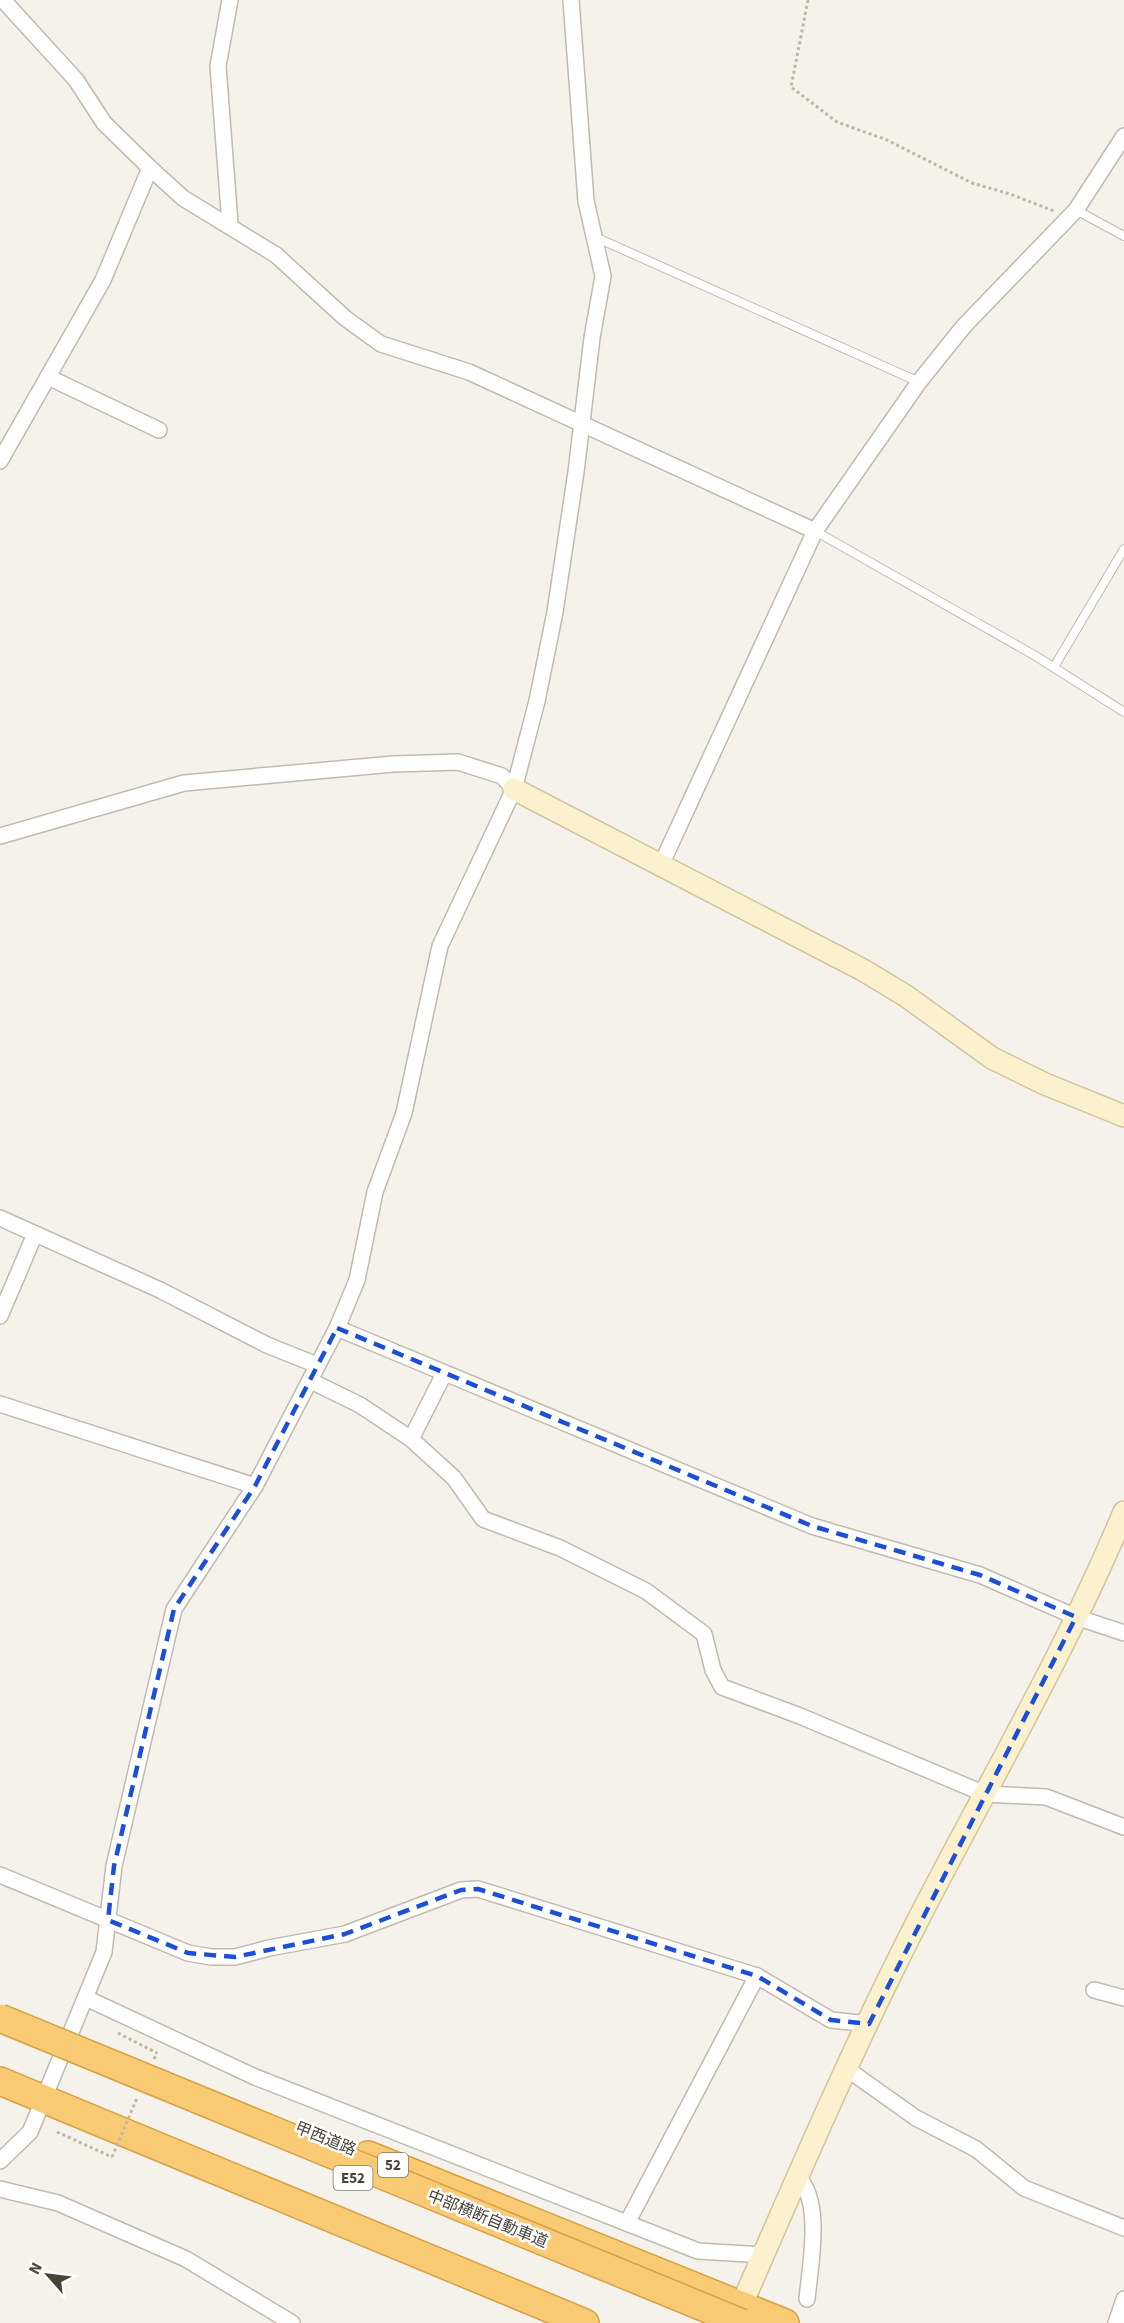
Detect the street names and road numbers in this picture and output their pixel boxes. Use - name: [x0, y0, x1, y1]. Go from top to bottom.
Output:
- street label: 甲西道路: [292, 2117, 359, 2161]
- road number: 52: [378, 2153, 408, 2177]
- road number: E52: [334, 2166, 372, 2190]
- street label: 中部横断自動車道: [424, 2185, 551, 2253]

